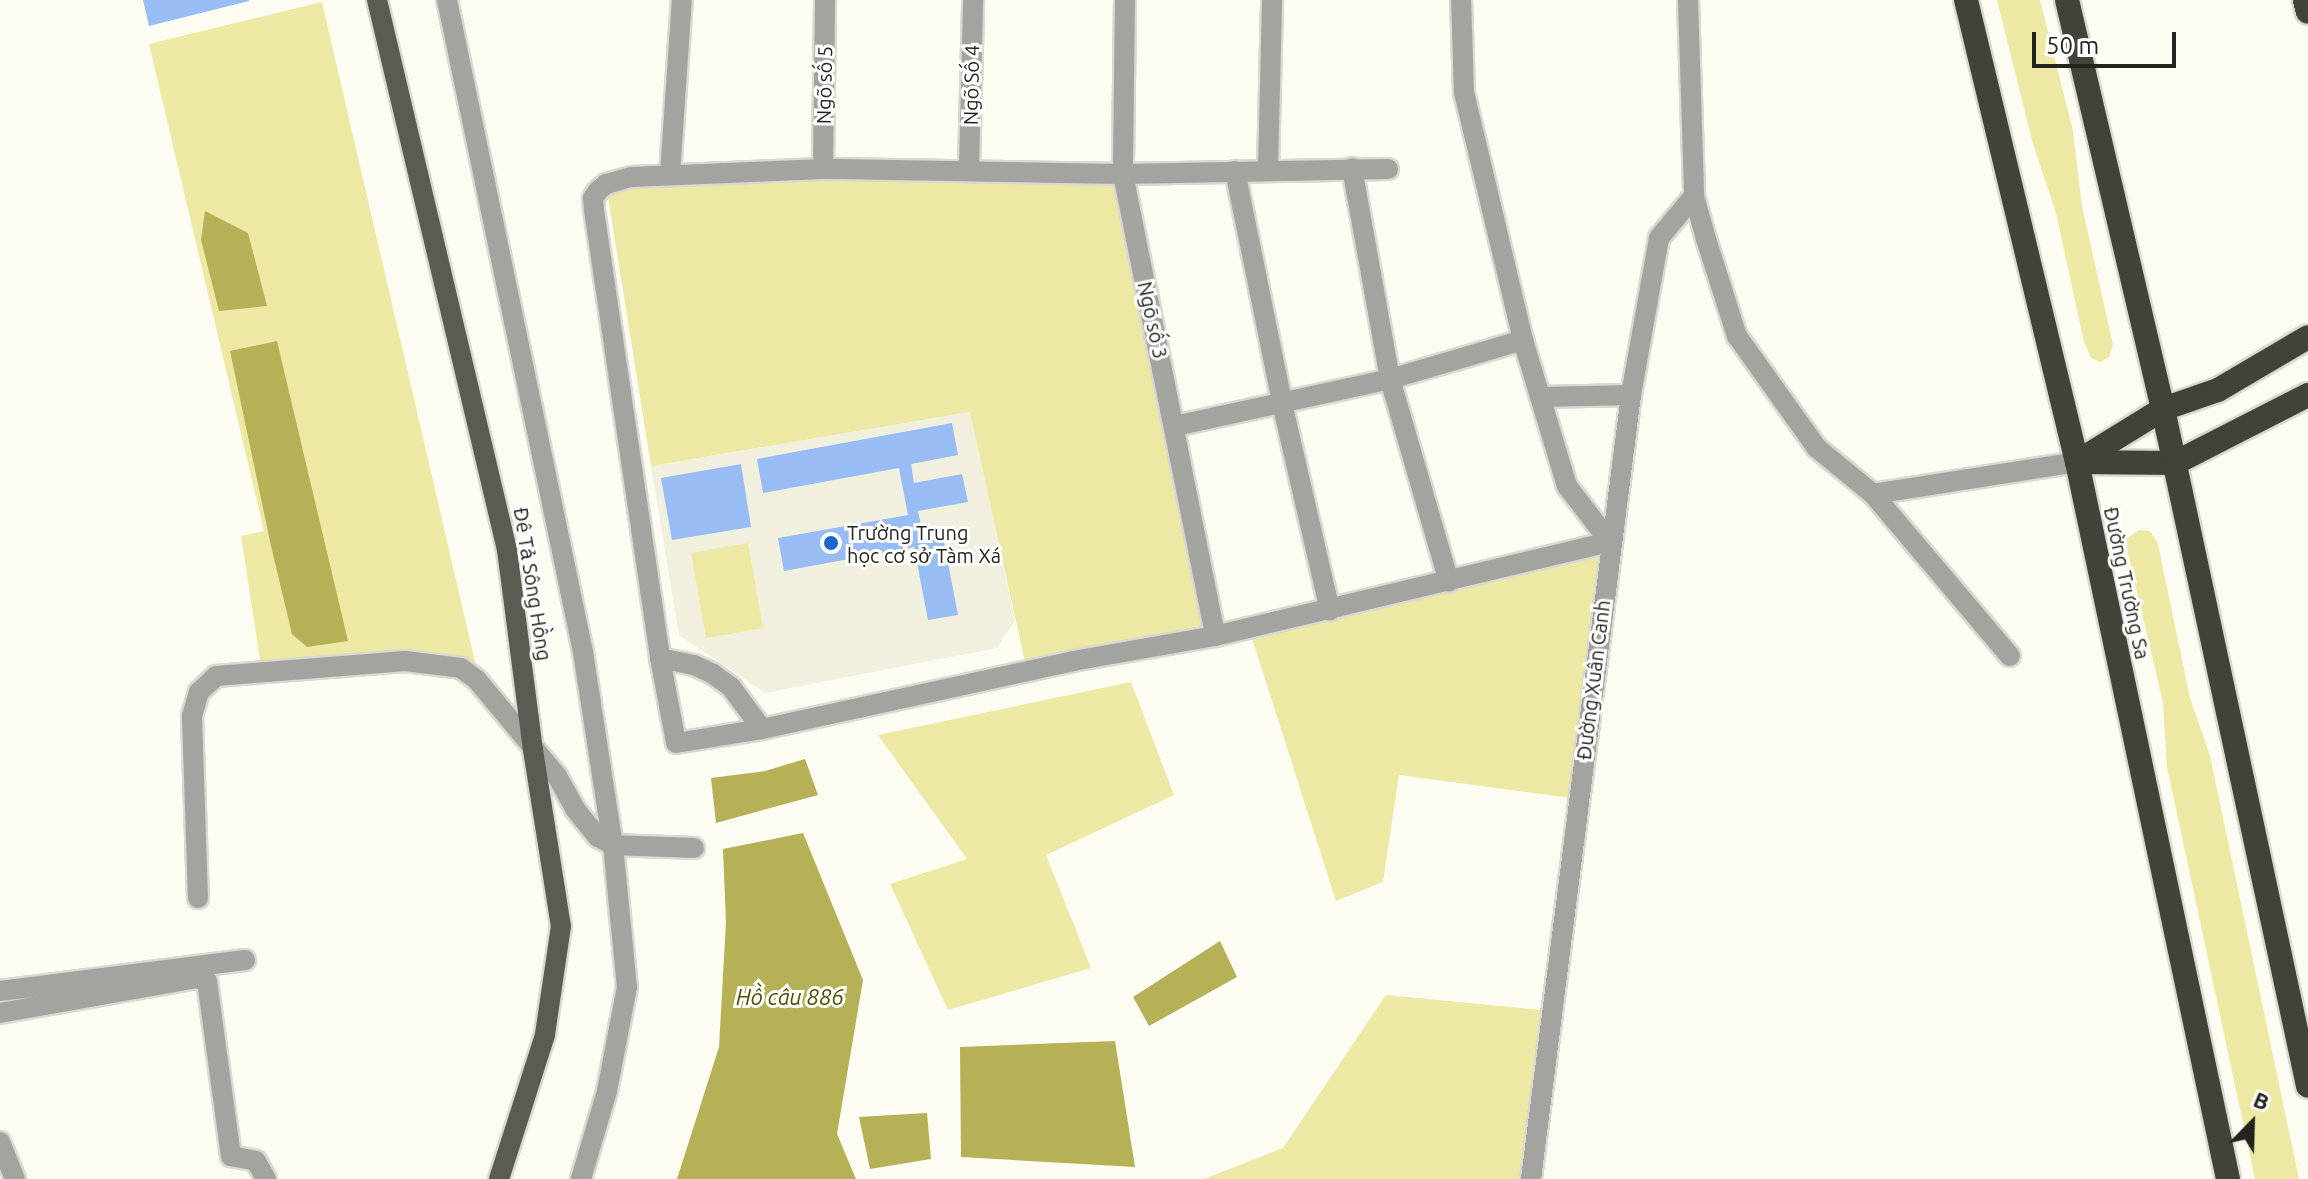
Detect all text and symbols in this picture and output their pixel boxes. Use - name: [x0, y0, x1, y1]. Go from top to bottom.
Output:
- scale bar: [2036, 16, 2180, 66]
- text: 50 m: [2046, 32, 2099, 59]
- street label: Ngõ Số 4: [958, 45, 984, 125]
- street label: Ngõ số 5: [811, 46, 837, 124]
- street label: Ngõ số 3: [1133, 279, 1173, 361]
- street label: Đường Trường Sa: [2099, 505, 2155, 661]
- street label: Đê Tả Sông Hồng: [509, 506, 557, 662]
- place label: Trường Trung học cơ sở Tàm Xá: [847, 520, 1001, 567]
- marker: Trường Trung học cơ sở Tàm Xá: [822, 534, 840, 552]
- street label: Đường Xuân Canh: [1571, 599, 1615, 761]
- water label: Hồ câu 886: [736, 984, 844, 1010]
- north arrow: [2212, 1083, 2292, 1163]
- text: B: [2250, 1086, 2273, 1115]

